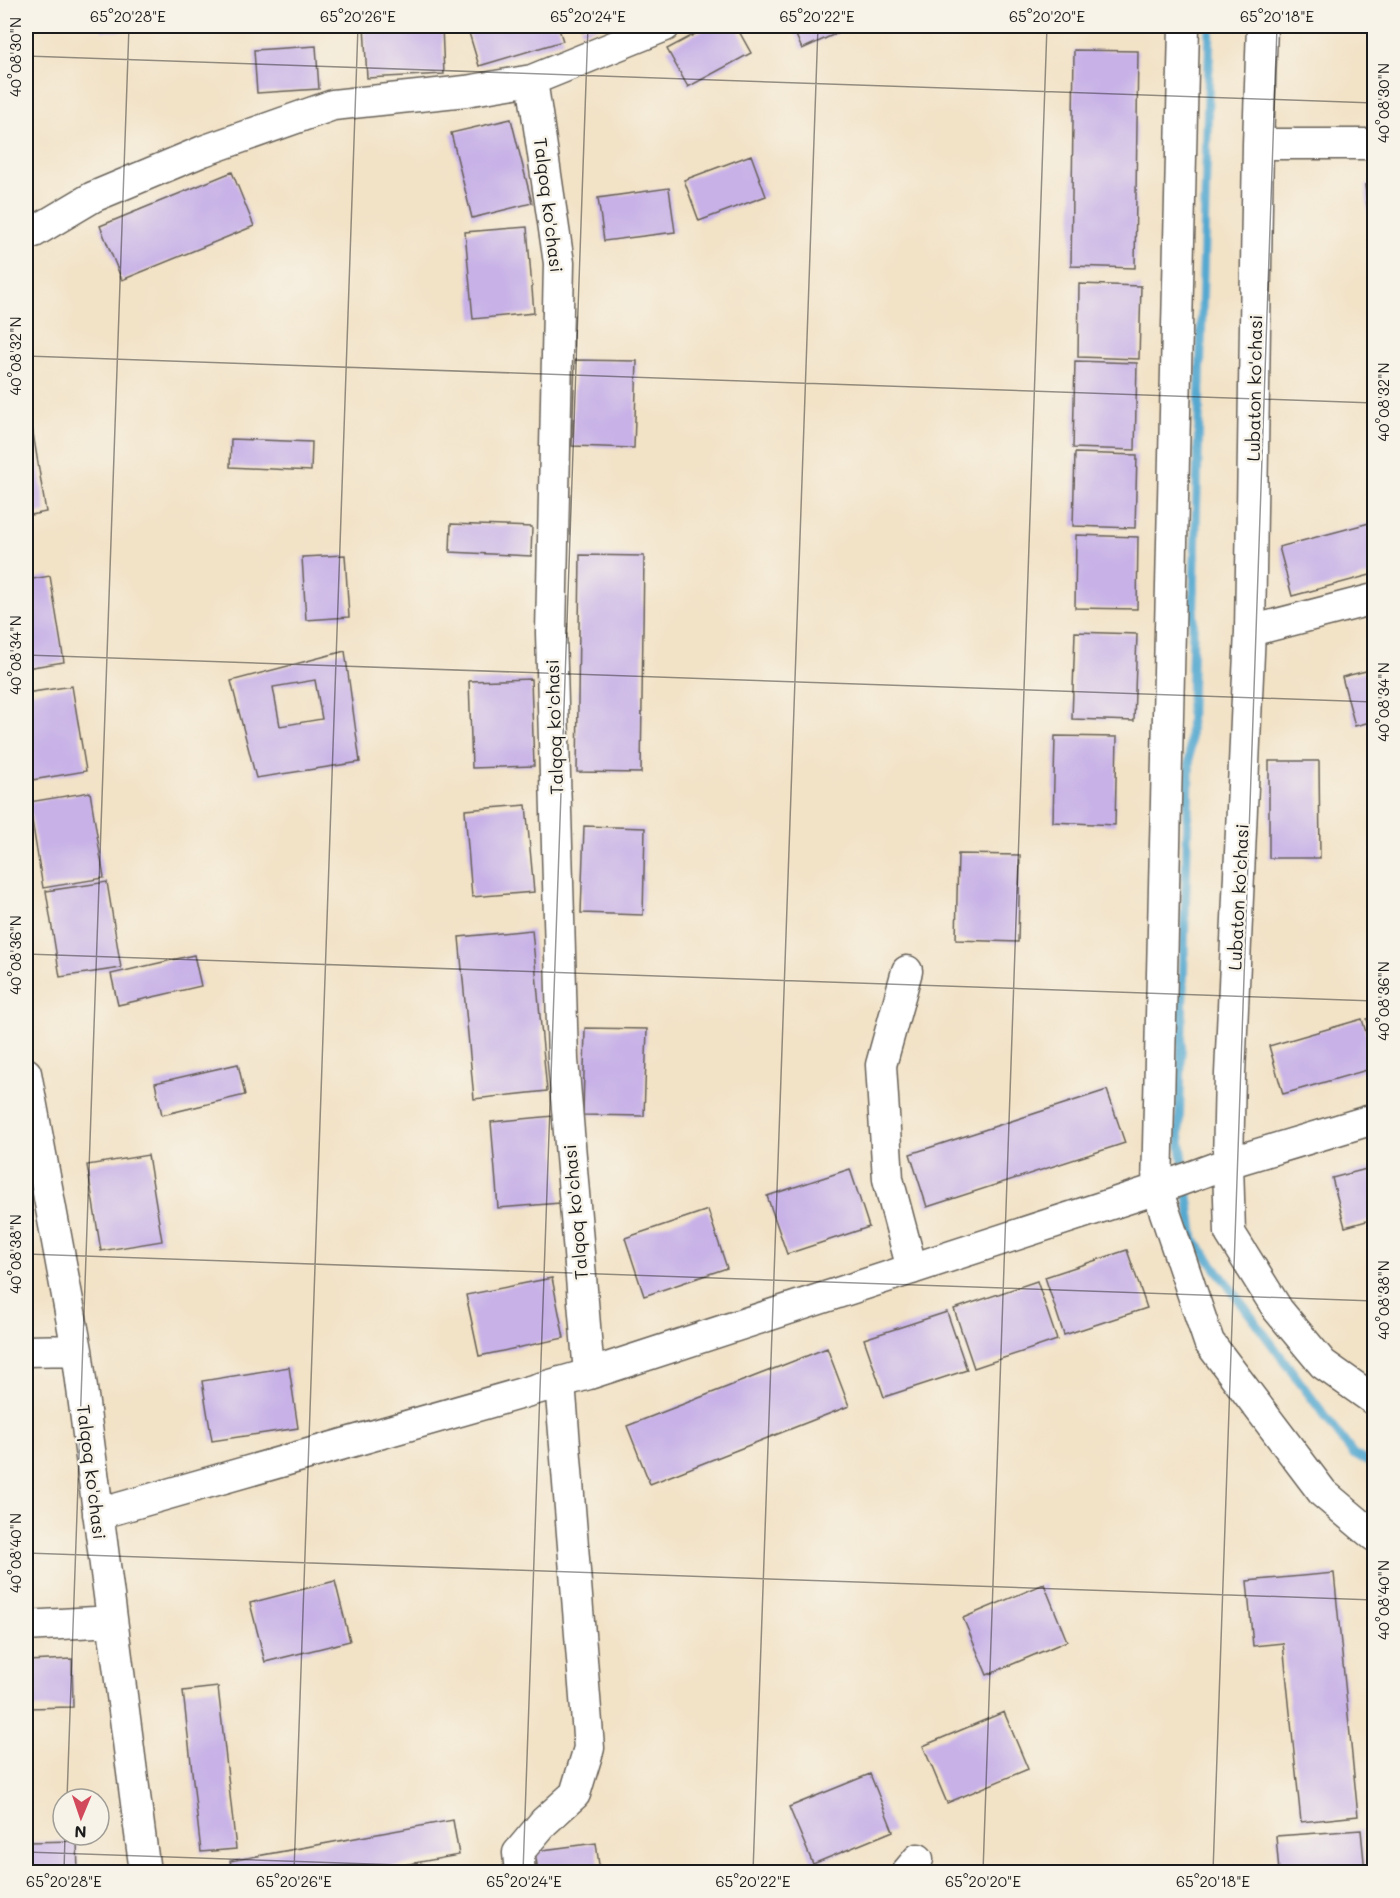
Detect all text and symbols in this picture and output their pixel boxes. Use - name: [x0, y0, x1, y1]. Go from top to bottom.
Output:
- text: 65°20'28"E: [90, 6, 166, 26]
- text: 65°20'26"E: [320, 6, 396, 26]
- text: 65°20'24"E: [550, 6, 626, 26]
- text: 65°20'22"E: [779, 6, 855, 26]
- text: 65°20'20"E: [1009, 6, 1085, 26]
- text: 65°20'18"E: [1240, 6, 1314, 26]
- text: 40°08'30"N: [5, 17, 25, 97]
- text: 40°08'30"N: [1373, 63, 1393, 143]
- street label: Talqoq ko'chasi: [529, 136, 569, 274]
- street label: Lubaton ko'chasi: [1241, 314, 1267, 462]
- text: 40°08'32"N: [5, 317, 25, 396]
- text: 40°08'32"N: [1373, 363, 1393, 442]
- text: 40°08'34"N: [5, 615, 25, 695]
- street label: Talqoq ko'chasi: [540, 659, 568, 795]
- text: 40°08'34"N: [1373, 662, 1393, 742]
- street label: Lubaton ko'chasi: [1222, 823, 1254, 971]
- text: 40°08'36"N: [5, 915, 25, 995]
- text: 40°08'36"N: [1373, 961, 1393, 1041]
- street label: Talqoq ko'chasi: [557, 1143, 593, 1281]
- text: 40°08'38"N: [5, 1214, 25, 1294]
- text: 40°08'38"N: [1373, 1260, 1393, 1340]
- street label: Talqoq ko'chasi: [72, 1403, 112, 1541]
- text: 40°08'40"N: [5, 1513, 25, 1593]
- text: 40°08'40"N: [1373, 1560, 1393, 1640]
- north arrow: [51, 1787, 111, 1847]
- text: N: [74, 1822, 87, 1843]
- text: 65°20'28"E: [26, 1871, 102, 1891]
- text: 65°20'26"E: [256, 1871, 332, 1891]
- text: 65°20'24"E: [486, 1871, 562, 1891]
- text: 65°20'22"E: [715, 1871, 791, 1891]
- text: 65°20'20"E: [945, 1871, 1021, 1891]
- text: 65°20'18"E: [1176, 1871, 1250, 1891]

